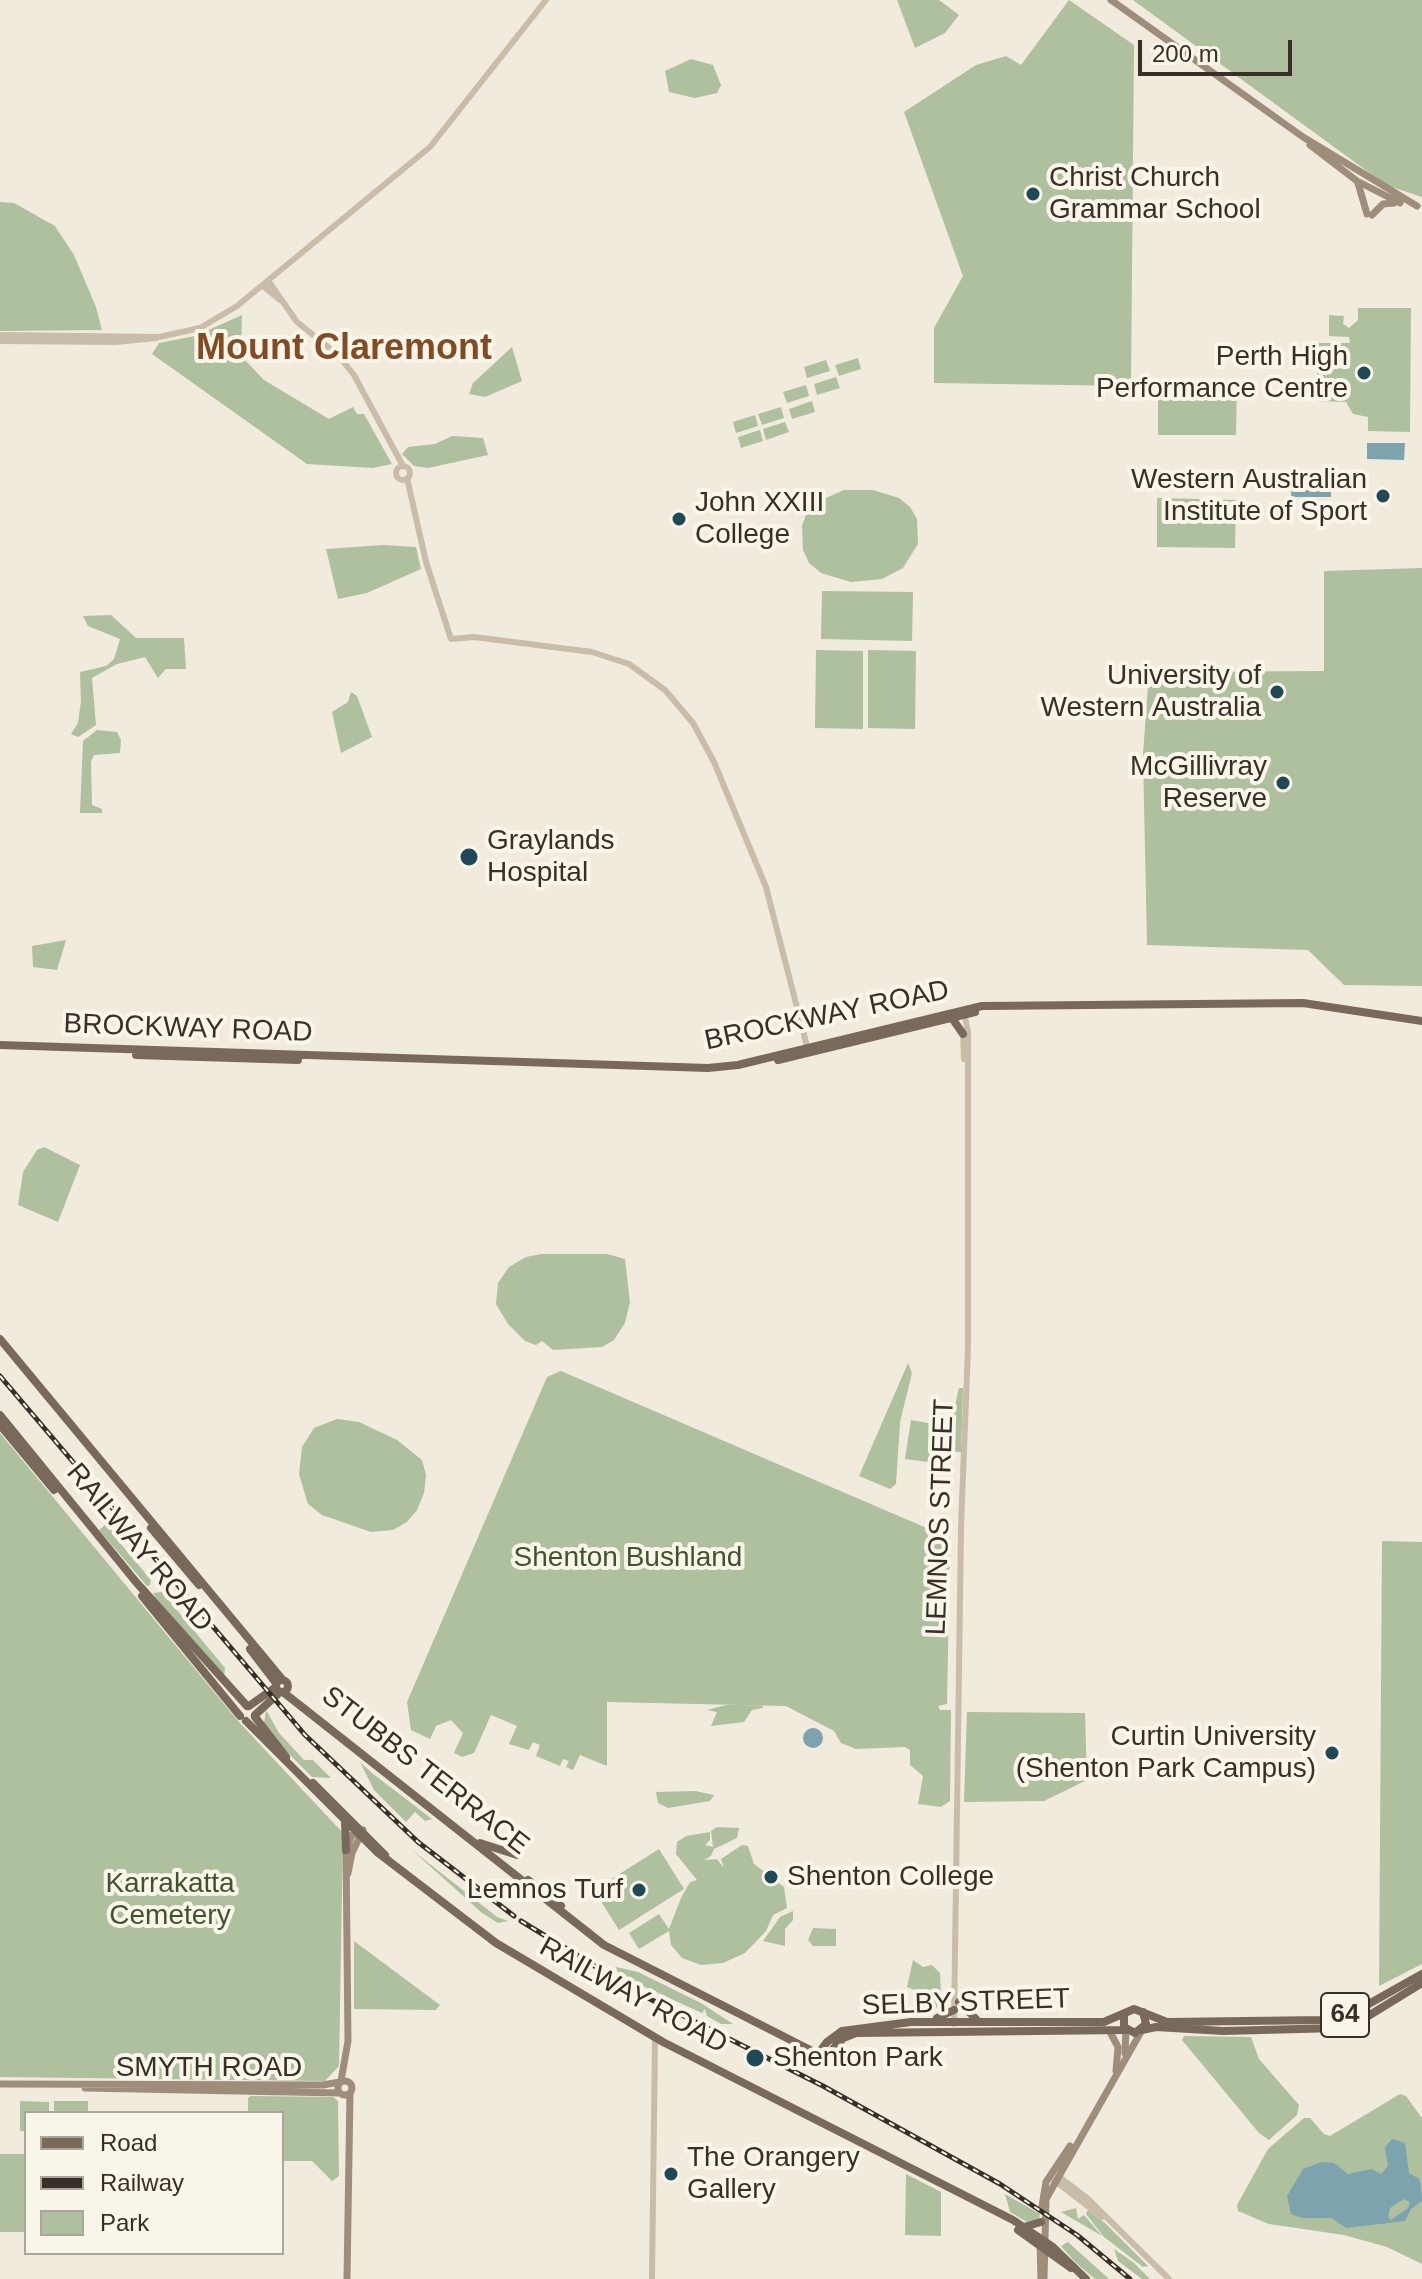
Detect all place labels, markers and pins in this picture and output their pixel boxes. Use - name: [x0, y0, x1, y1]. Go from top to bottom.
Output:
- place label: Christ Church Grammar School: [1049, 161, 1261, 227]
- marker: Christ Church Grammar School: [1024, 185, 1042, 203]
- place label: Perth High Performance Centre: [1096, 340, 1348, 406]
- marker: Perth High Performance Centre: [1355, 364, 1373, 382]
- place label: Western Australian Institute of Sport: [1131, 463, 1367, 529]
- place label: John XXIII College: [695, 486, 824, 552]
- marker: Western Australian Institute of Sport: [1374, 487, 1392, 505]
- marker: John XXIII College: [670, 510, 688, 528]
- place label: University of Western Australia: [1041, 659, 1261, 725]
- marker: University of Western Australia: [1268, 683, 1286, 701]
- place label: McGillivray Reserve: [1130, 750, 1267, 816]
- marker: McGillivray Reserve: [1274, 774, 1292, 792]
- place label: Graylands Hospital: [487, 824, 615, 890]
- marker: Graylands Hospital: [458, 846, 480, 868]
- place label: Curtin University (Shenton Park Campus): [1016, 1720, 1316, 1786]
- marker: Curtin University (Shenton Park Campus): [1323, 1744, 1341, 1762]
- place label: Shenton College: [787, 1860, 994, 1894]
- marker: Shenton College: [762, 1868, 780, 1886]
- place label: Lemnos Turf: [467, 1873, 623, 1907]
- marker: Lemnos Turf: [630, 1881, 648, 1899]
- place label: Shenton Park: [773, 2041, 943, 2075]
- marker: Shenton Park: [744, 2047, 766, 2069]
- place label: The Orangery Gallery: [687, 2141, 860, 2207]
- marker: The Orangery Gallery: [662, 2165, 680, 2183]

